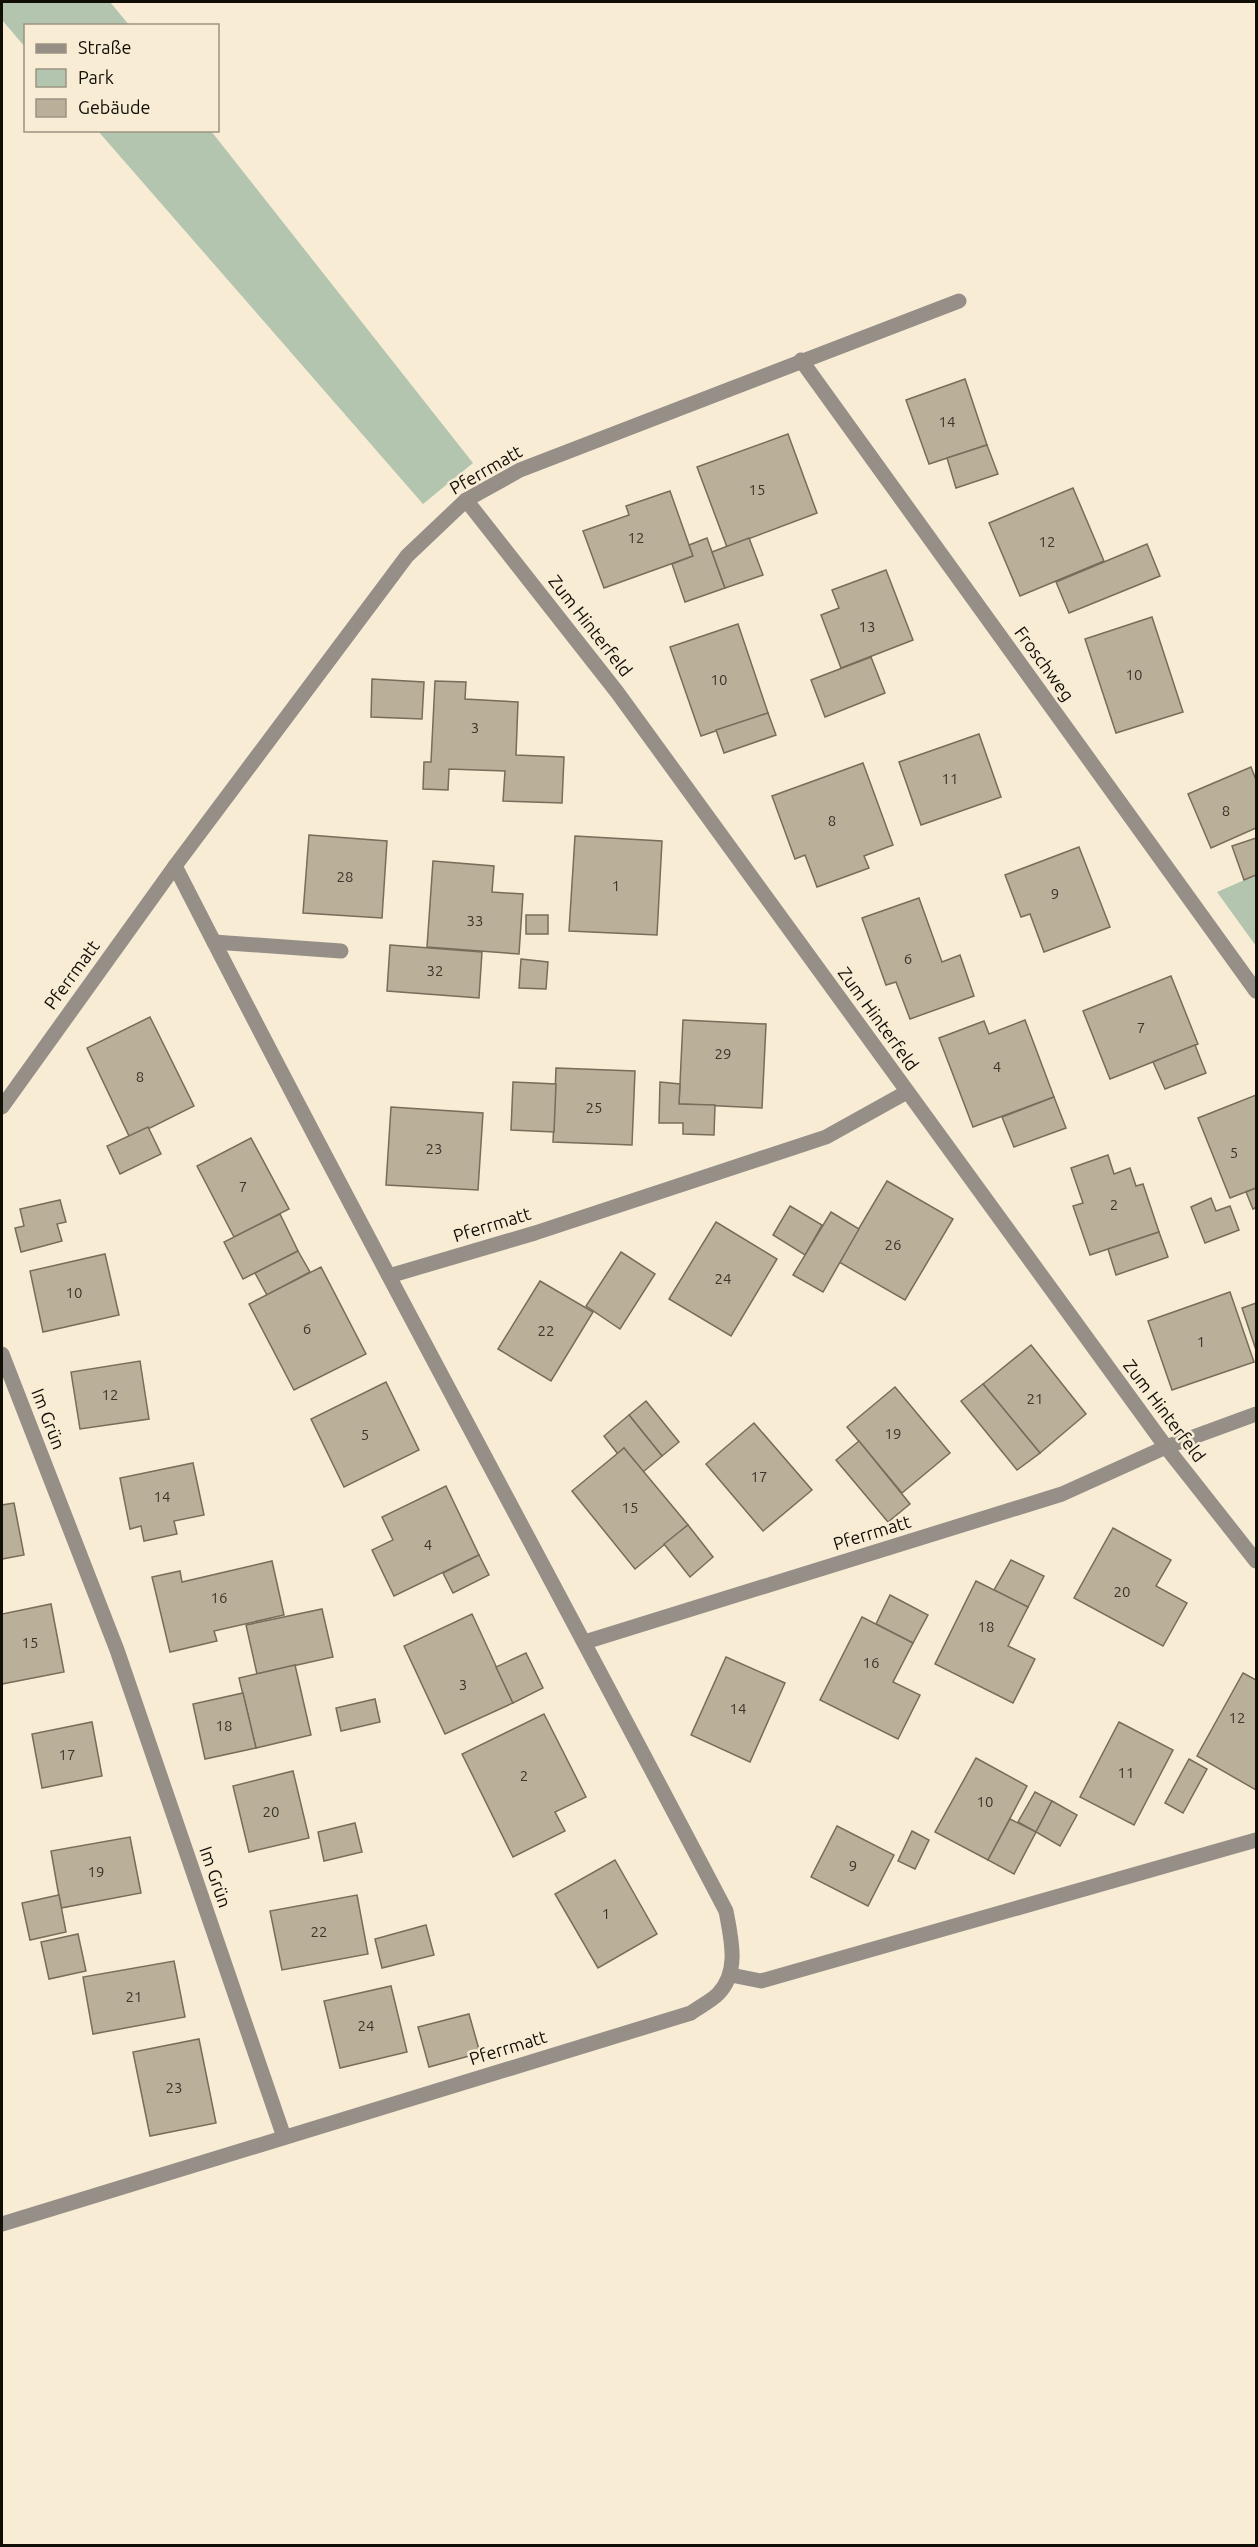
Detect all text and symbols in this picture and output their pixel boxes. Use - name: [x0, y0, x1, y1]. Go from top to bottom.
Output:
- legend: [24, 24, 219, 132]
- text: Straße: [78, 37, 131, 57]
- text: Park: [78, 67, 114, 87]
- text: Gebäude: [78, 97, 150, 117]
- house number: 14: [939, 413, 955, 430]
- street label: Pferrmatt: [446, 440, 525, 498]
- house number: 15: [749, 481, 765, 498]
- house number: 12: [628, 529, 644, 546]
- house number: 12: [1039, 533, 1055, 550]
- street label: Zum Hinterfeld: [545, 571, 637, 680]
- house number: 13: [859, 618, 875, 635]
- street label: Froschweg: [1011, 622, 1079, 705]
- house number: 10: [1126, 666, 1142, 683]
- house number: 10: [711, 671, 727, 688]
- house number: 3: [471, 719, 479, 736]
- house number: 11: [942, 770, 958, 787]
- house number: 8: [1222, 802, 1230, 819]
- house number: 8: [828, 812, 836, 829]
- house number: 28: [337, 868, 353, 885]
- house number: 1: [612, 877, 620, 894]
- house number: 9: [1051, 885, 1059, 902]
- house number: 33: [467, 912, 483, 929]
- street label: Pferrmatt: [40, 936, 103, 1013]
- house number: 6: [904, 950, 912, 967]
- house number: 32: [427, 962, 443, 979]
- street label: Zum Hinterfeld: [835, 963, 923, 1074]
- house number: 7: [1137, 1019, 1145, 1036]
- house number: 29: [715, 1045, 731, 1062]
- house number: 4: [993, 1058, 1001, 1075]
- house number: 8: [136, 1068, 144, 1085]
- house number: 25: [586, 1099, 602, 1116]
- house number: 23: [426, 1140, 442, 1157]
- house number: 5: [1230, 1144, 1238, 1161]
- house number: 7: [239, 1178, 247, 1195]
- house number: 2: [1110, 1196, 1118, 1213]
- street label: Pferrmatt: [450, 1203, 533, 1245]
- house number: 26: [885, 1236, 901, 1253]
- house number: 24: [715, 1270, 731, 1287]
- house number: 10: [66, 1284, 82, 1301]
- house number: 6: [303, 1320, 311, 1337]
- house number: 22: [538, 1322, 554, 1339]
- house number: 1: [1197, 1333, 1205, 1350]
- street label: Zum Hinterfeld: [1120, 1355, 1210, 1466]
- street label: Im Grün: [28, 1385, 70, 1452]
- house number: 12: [102, 1386, 118, 1403]
- house number: 21: [1027, 1390, 1043, 1407]
- house number: 19: [885, 1425, 901, 1442]
- house number: 5: [361, 1426, 369, 1443]
- house number: 17: [751, 1468, 767, 1485]
- house number: 14: [154, 1488, 170, 1505]
- house number: 15: [622, 1499, 638, 1516]
- street label: Pferrmatt: [830, 1511, 913, 1553]
- house number: 4: [424, 1536, 432, 1553]
- house number: 20: [1114, 1583, 1130, 1600]
- house number: 16: [211, 1589, 227, 1606]
- house number: 18: [978, 1618, 994, 1635]
- house number: 15: [22, 1634, 38, 1651]
- house number: 16: [863, 1654, 879, 1671]
- house number: 3: [459, 1676, 467, 1693]
- house number: 14: [730, 1700, 746, 1717]
- house number: 12: [1229, 1709, 1245, 1726]
- house number: 18: [216, 1717, 232, 1734]
- house number: 17: [59, 1746, 75, 1763]
- house number: 11: [1118, 1764, 1134, 1781]
- house number: 2: [520, 1767, 528, 1784]
- house number: 10: [977, 1793, 993, 1810]
- house number: 20: [263, 1803, 279, 1820]
- street label: Im Grün: [196, 1843, 236, 1910]
- house number: 9: [849, 1857, 857, 1874]
- house number: 19: [88, 1863, 104, 1880]
- house number: 1: [602, 1905, 610, 1922]
- house number: 22: [311, 1923, 327, 1940]
- house number: 21: [126, 1988, 142, 2005]
- house number: 24: [358, 2017, 374, 2034]
- street label: Pferrmatt: [466, 2026, 549, 2068]
- house number: 23: [166, 2079, 182, 2096]

